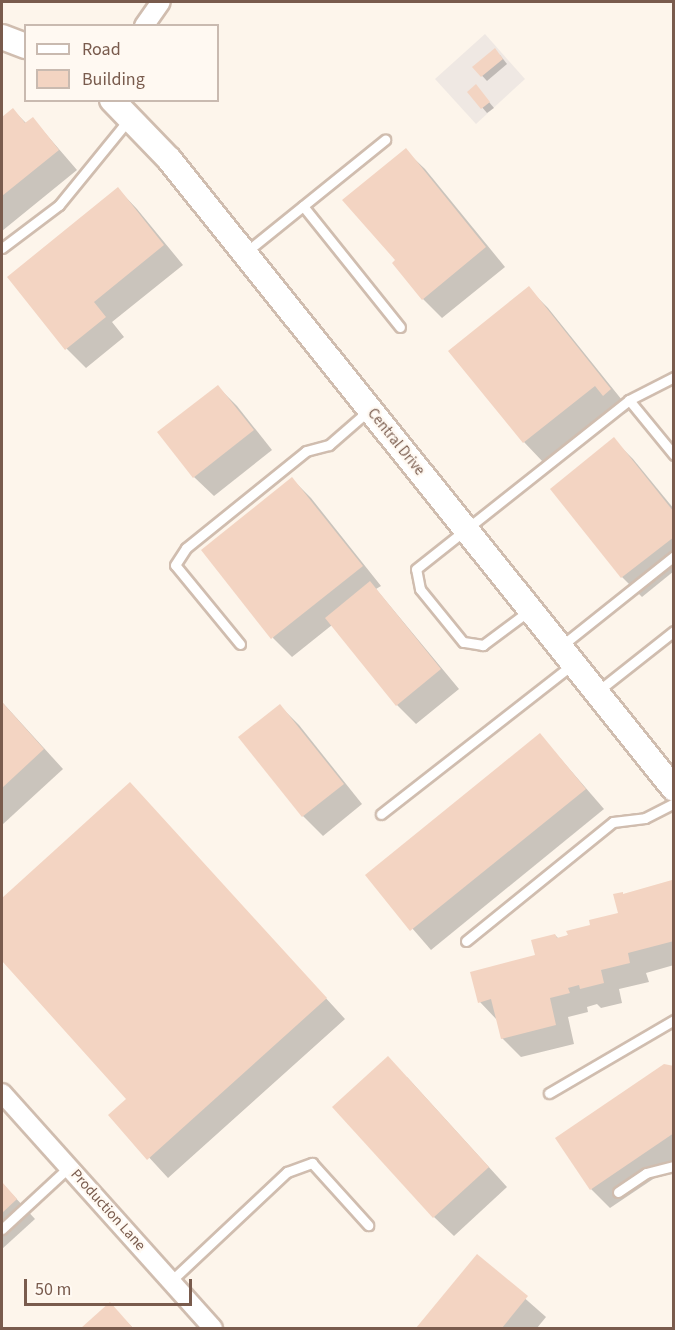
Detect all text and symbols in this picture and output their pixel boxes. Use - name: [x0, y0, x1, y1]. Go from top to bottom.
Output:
- legend: [24, 24, 219, 102]
- text: Road: [82, 37, 121, 62]
- text: Building: [82, 67, 145, 92]
- street label: Central Drive: [364, 405, 428, 479]
- street label: Production Lane: [67, 1166, 149, 1254]
- scale bar: [27, 1267, 195, 1305]
- text: 50 m: [35, 1277, 71, 1302]

